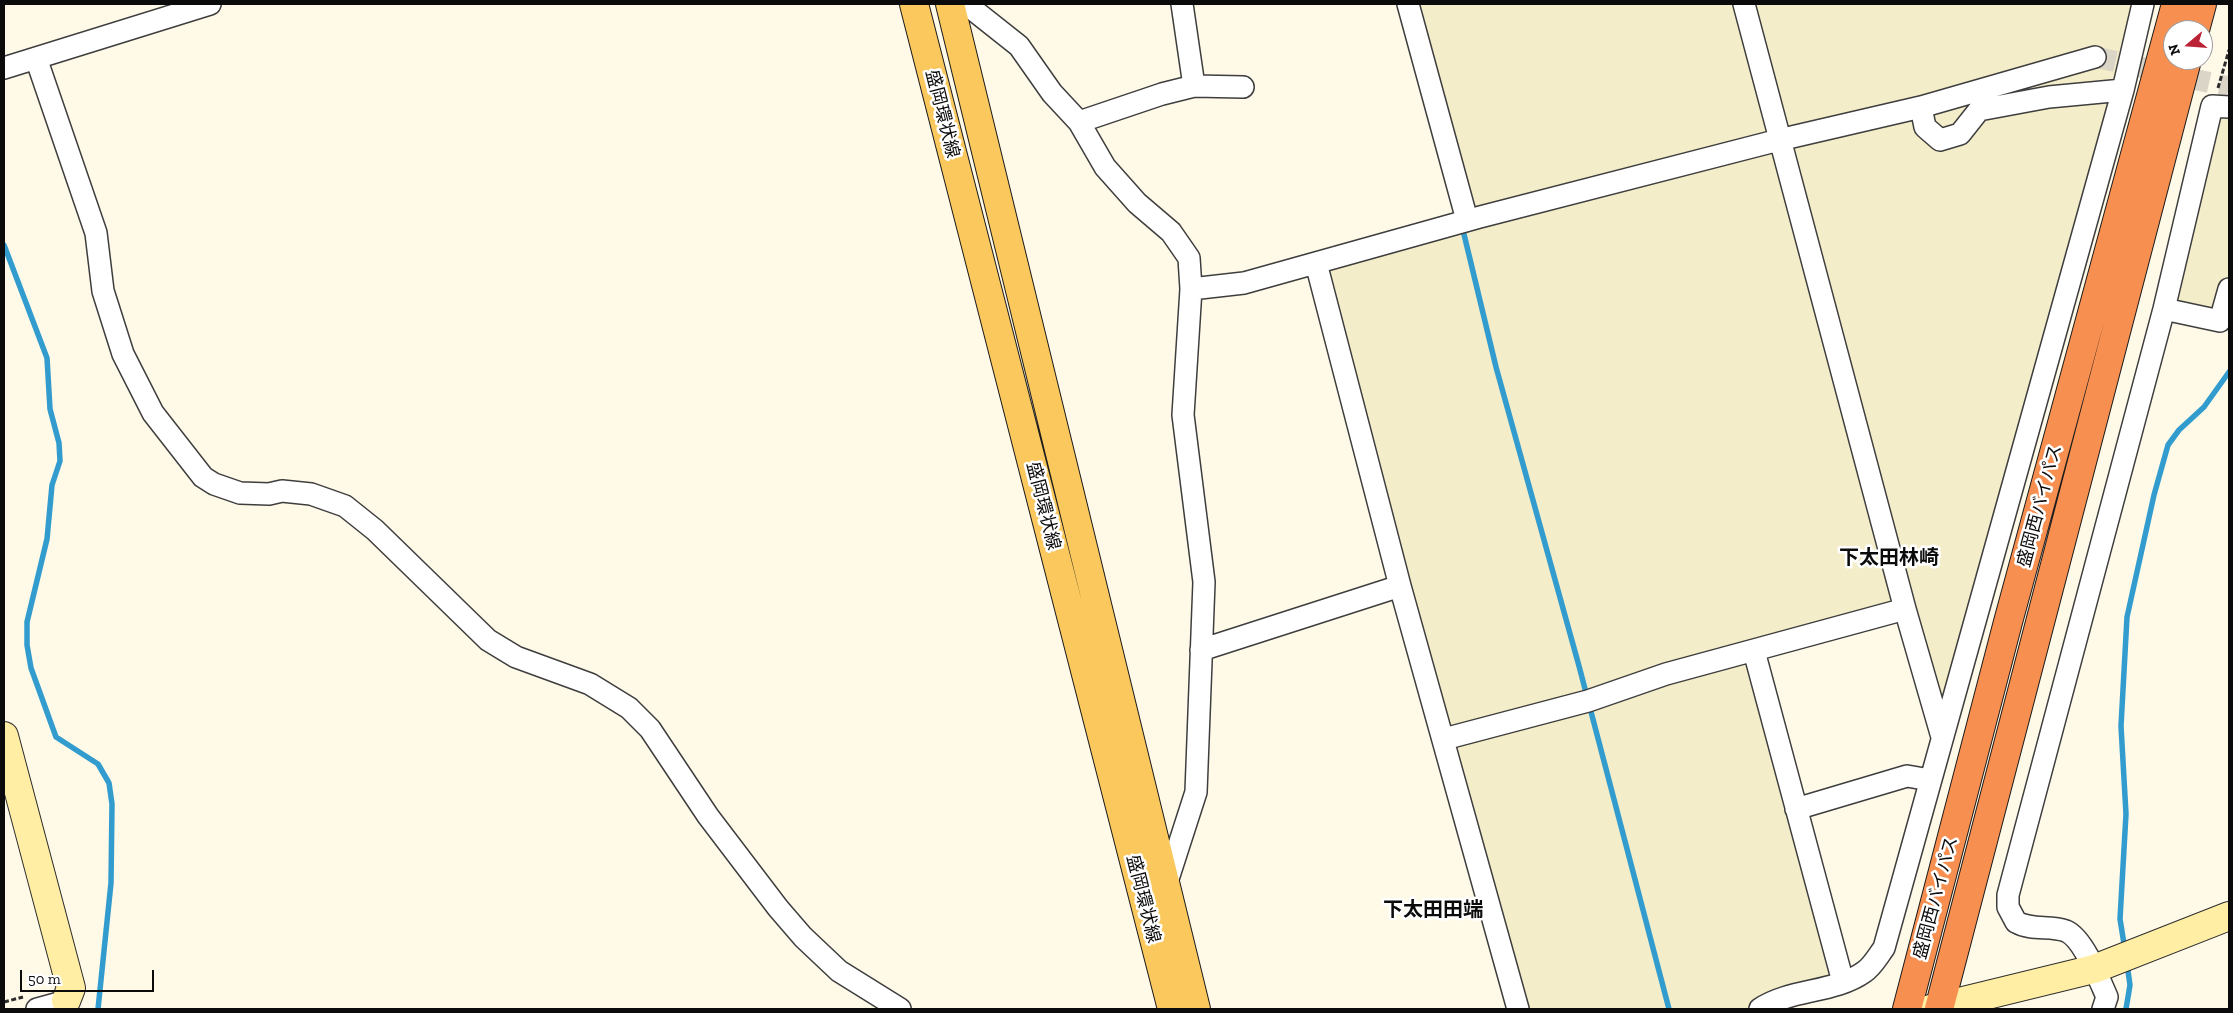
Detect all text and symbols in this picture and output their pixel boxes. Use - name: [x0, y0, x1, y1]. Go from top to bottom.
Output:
- north arrow: [2163, 20, 2213, 70]
- text: N: [2164, 42, 2184, 57]
- street label: 盛岡環状線: [921, 68, 963, 160]
- street label: 盛岡西バイパス: [2013, 442, 2067, 570]
- street label: 盛岡環状線: [1022, 460, 1064, 552]
- district label: 下太田林崎: [1839, 546, 1939, 570]
- street label: 盛岡西バイパス: [1909, 834, 1963, 962]
- street label: 盛岡環状線: [1122, 853, 1164, 945]
- district label: 下太田田端: [1383, 898, 1483, 922]
- scale bar: [22, 960, 156, 992]
- text: 50 m: [28, 970, 61, 988]

